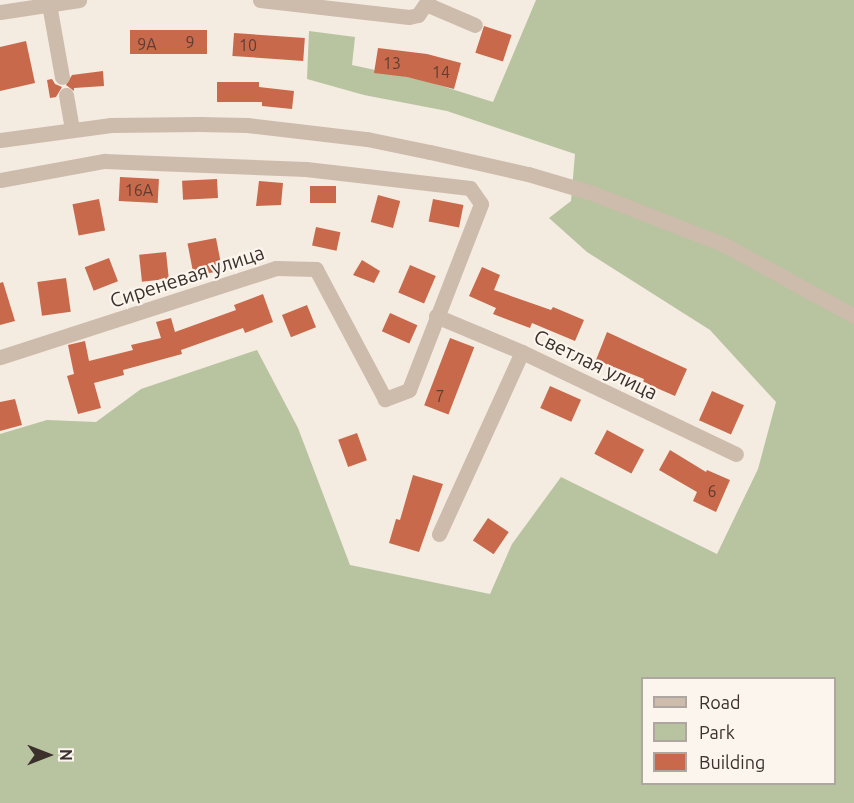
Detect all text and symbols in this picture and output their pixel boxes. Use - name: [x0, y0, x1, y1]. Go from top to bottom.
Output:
- house number: 9: [185, 32, 195, 52]
- house number: 9А: [137, 34, 157, 54]
- house number: 10: [239, 35, 257, 55]
- house number: 13: [383, 53, 401, 73]
- house number: 14: [432, 62, 450, 82]
- house number: 16А: [125, 180, 153, 200]
- street label: Сиреневая улица: [107, 240, 267, 312]
- street label: Светлая улица: [530, 324, 662, 404]
- house number: 7: [435, 386, 445, 406]
- house number: 6: [707, 481, 717, 501]
- legend: [641, 677, 836, 785]
- text: Road: [699, 692, 741, 712]
- text: Park: [699, 722, 735, 742]
- north arrow: [18, 725, 78, 785]
- text: N: [57, 749, 75, 761]
- text: Building: [699, 752, 765, 772]

